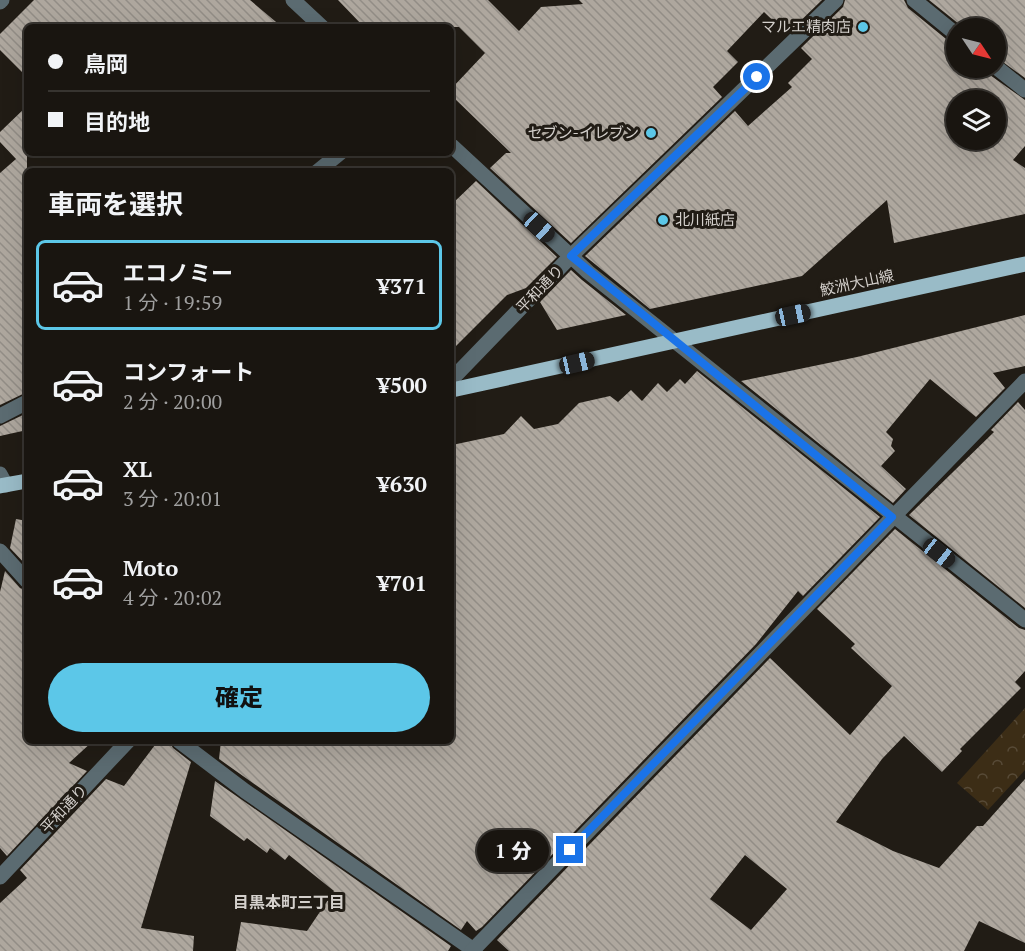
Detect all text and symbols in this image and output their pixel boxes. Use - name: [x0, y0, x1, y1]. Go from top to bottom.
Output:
- place label: マルエ精肉店: [761, 16, 851, 36]
- north arrow: [946, 18, 1006, 78]
- map controls: [946, 18, 1006, 150]
- marker: マルエ精肉店: [856, 20, 870, 34]
- text: 鳥岡: [84, 49, 128, 78]
- route start: [743, 63, 770, 90]
- button: layers: [946, 90, 1006, 150]
- text: 目的地: [84, 107, 150, 136]
- place label: セブン-イレブン: [528, 122, 639, 142]
- marker: セブン-イレブン: [644, 126, 658, 140]
- text: 車両を選択: [48, 186, 183, 222]
- car: [520, 208, 558, 246]
- place label: 北川紙店: [675, 209, 735, 229]
- marker: 北川紙店: [656, 213, 670, 227]
- icon: car: [51, 258, 105, 312]
- text: エコノミー: [123, 258, 233, 287]
- street label: 平和通り: [511, 260, 567, 317]
- street label: 鮫洲大山線: [818, 264, 896, 300]
- text: ¥371: [377, 271, 427, 300]
- text: 1 分 · 19:59: [123, 289, 222, 316]
- car: [774, 302, 812, 328]
- car: [557, 350, 597, 376]
- icon: car: [51, 357, 105, 411]
- text: コンフォート: [123, 357, 254, 386]
- text: ¥500: [377, 370, 427, 399]
- text: 2 分 · 20:00: [123, 388, 222, 415]
- text: XL: [123, 454, 152, 483]
- icon: car: [51, 456, 105, 510]
- text: ¥630: [377, 469, 427, 498]
- text: 3 分 · 20:01: [123, 485, 222, 512]
- car: [919, 535, 959, 571]
- text: Moto: [123, 553, 178, 582]
- icon: car: [51, 555, 105, 609]
- text: ¥701: [377, 568, 427, 597]
- text: 4 分 · 20:02: [123, 584, 222, 611]
- button: 確定: [48, 663, 430, 732]
- street label: 平和通り: [35, 780, 91, 837]
- callout: 1 分: [477, 829, 549, 871]
- route end: [556, 836, 583, 863]
- text: 1 分: [495, 837, 531, 864]
- district label: 目黒本町三丁目: [233, 891, 345, 913]

